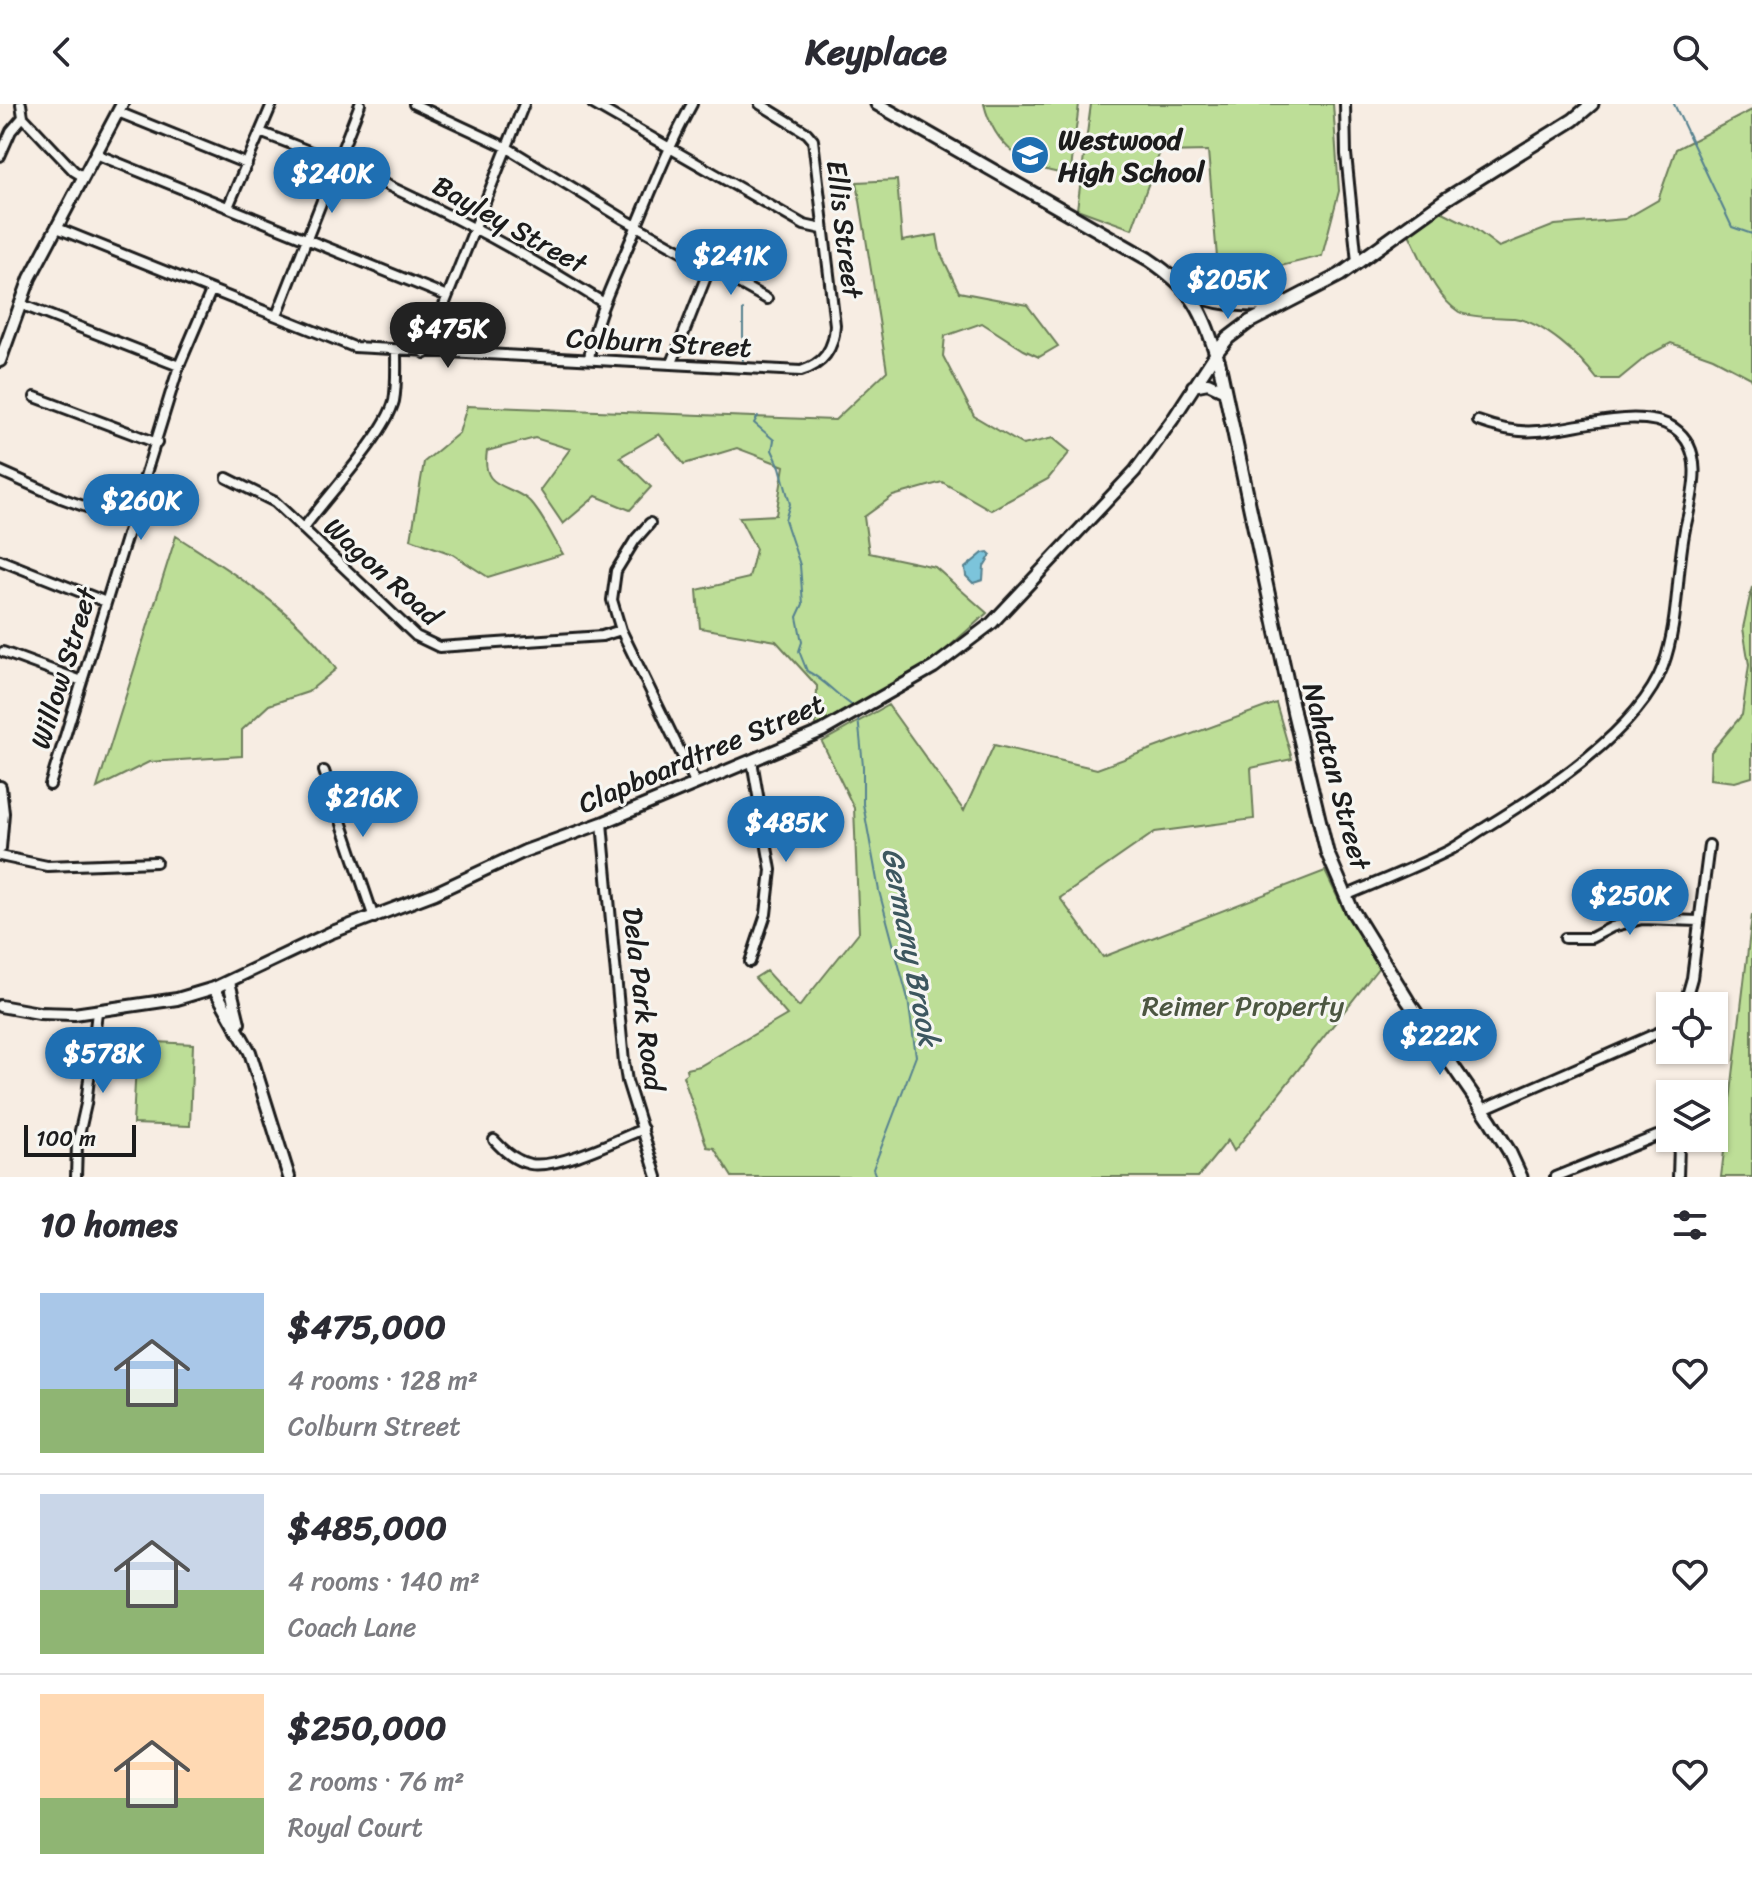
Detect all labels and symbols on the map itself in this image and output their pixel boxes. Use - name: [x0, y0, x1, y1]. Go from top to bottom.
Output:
- place label: Westwood High School: [1058, 115, 1205, 196]
- school or university icon: Westwood High School: [1009, 134, 1051, 176]
- pin: $240K: [276, 147, 388, 215]
- street label: Ellis Street: [812, 157, 877, 302]
- street label: Bayley Street: [423, 162, 598, 288]
- pin: $241K: [675, 229, 787, 297]
- pin: $205K: [1172, 253, 1284, 321]
- pin: $475K: [392, 302, 504, 370]
- street label: Colburn Street: [565, 313, 753, 372]
- pin: $260K: [85, 474, 197, 542]
- street label: Wagon Road: [312, 504, 455, 640]
- street label: Willow Street: [16, 580, 112, 755]
- street label: Nahatan Street: [1288, 677, 1386, 877]
- street label: Clapboardtree Street: [570, 679, 832, 828]
- pin: $216K: [307, 771, 419, 839]
- pin: $485K: [730, 796, 842, 864]
- water label: Germany Brook: [865, 843, 957, 1053]
- pin: $250K: [1574, 869, 1686, 937]
- street label: Dela Park Road: [608, 905, 679, 1096]
- park label: Reimer Property: [1142, 981, 1344, 1030]
- pin: $222K: [1384, 1009, 1496, 1077]
- pin: $578K: [47, 1027, 159, 1095]
- scale bar: [24, 1121, 136, 1157]

